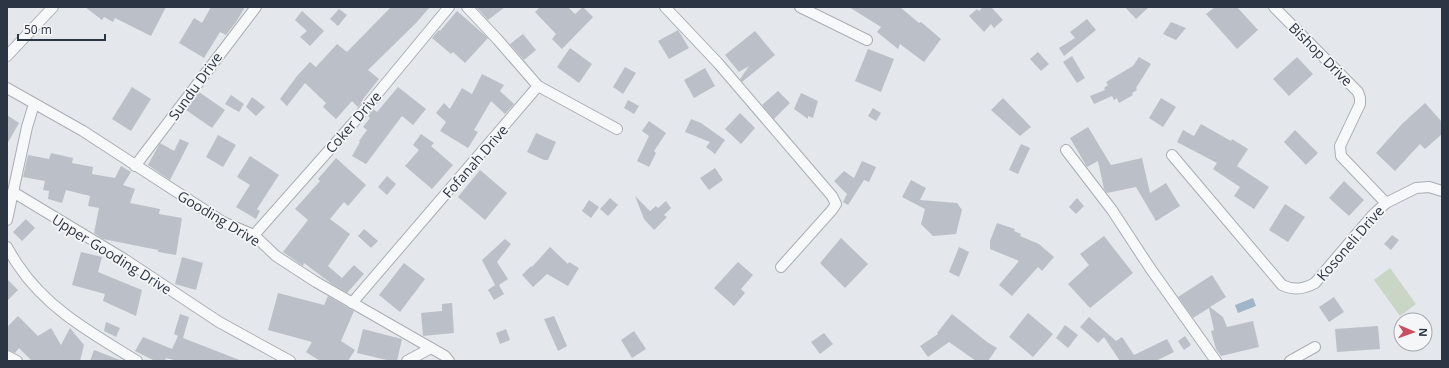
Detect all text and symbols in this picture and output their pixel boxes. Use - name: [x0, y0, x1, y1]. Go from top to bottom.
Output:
- scale bar: [18, 16, 105, 42]
- street label: Bishop Drive: [1285, 18, 1357, 90]
- text: 50 m: [24, 21, 52, 38]
- street label: Sundu Drive: [164, 48, 226, 124]
- street label: Coker Drive: [321, 87, 385, 157]
- street label: Fofanah Drive: [438, 120, 512, 202]
- street label: Gooding Drive: [174, 186, 264, 250]
- street label: Kosoneli Drive: [1312, 201, 1388, 285]
- street label: Upper Gooding Drive: [49, 209, 176, 299]
- north arrow: [1393, 312, 1433, 352]
- text: N: [1416, 328, 1431, 337]

